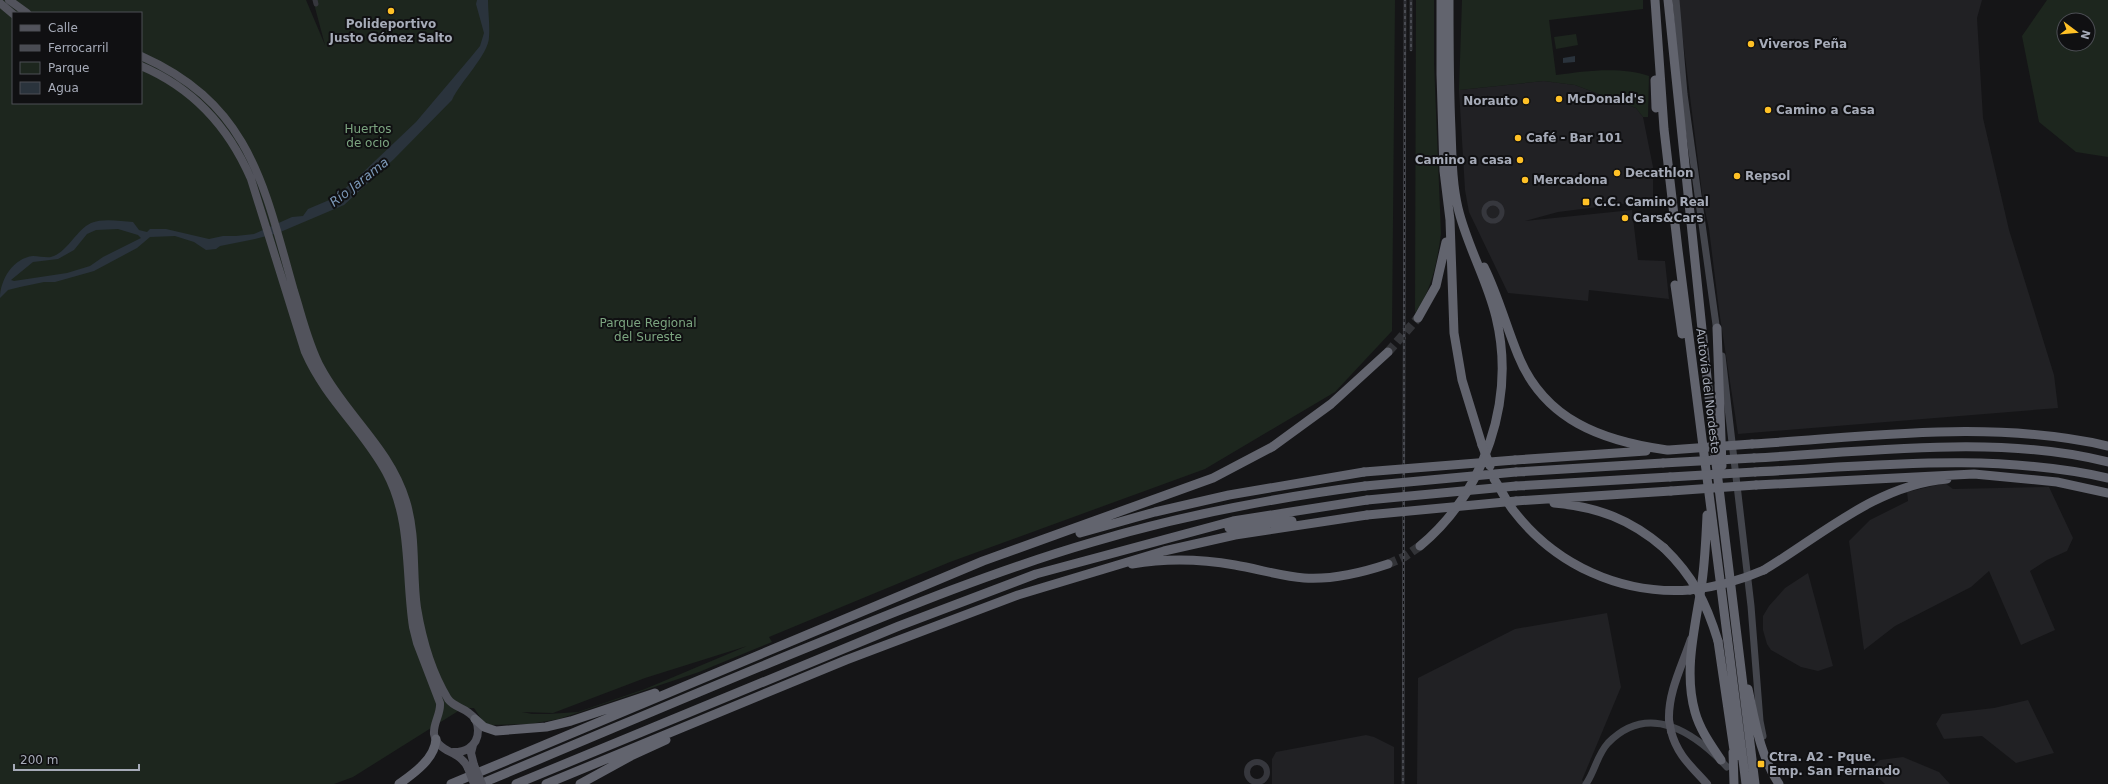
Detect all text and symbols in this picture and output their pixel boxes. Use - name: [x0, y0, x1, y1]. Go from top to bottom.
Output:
- marker: Polideportivo Justo Gómez Salto: [386, 6, 396, 16]
- legend: [12, 12, 142, 104]
- north arrow: [2056, 12, 2096, 52]
- place label: Polideportivo Justo Gómez Salto: [328, 17, 453, 45]
- text: Calle: [48, 21, 78, 35]
- text: N: [2078, 28, 2093, 41]
- place label: Viveros Peña: [1759, 37, 1847, 51]
- marker: Viveros Peña: [1746, 39, 1756, 49]
- text: Ferrocarril: [48, 41, 109, 55]
- text: Parque: [48, 61, 89, 75]
- text: Agua: [48, 81, 79, 95]
- place label: McDonald's: [1567, 92, 1644, 106]
- place label: Norauto: [1463, 94, 1518, 108]
- marker: McDonald's: [1554, 94, 1564, 104]
- marker: Norauto: [1521, 96, 1531, 106]
- place label: Camino a Casa: [1776, 103, 1875, 117]
- marker: Camino a Casa: [1763, 105, 1773, 115]
- park label: Huertos de ocio: [344, 122, 392, 150]
- place label: Café - Bar 101: [1526, 131, 1622, 145]
- marker: Café - Bar 101: [1513, 133, 1523, 143]
- place label: Camino a casa: [1415, 153, 1512, 167]
- water label: Río Jarama: [327, 154, 391, 210]
- marker: Camino a casa: [1515, 155, 1525, 165]
- place label: Decathlon: [1625, 166, 1694, 180]
- marker: Decathlon: [1612, 168, 1622, 178]
- place label: Repsol: [1745, 169, 1790, 183]
- marker: Repsol: [1732, 171, 1742, 181]
- place label: Mercadona: [1533, 173, 1608, 187]
- marker: Mercadona: [1520, 175, 1530, 185]
- place label: C.C. Camino Real: [1594, 195, 1709, 209]
- marker: C.C. Camino Real: [1581, 197, 1591, 207]
- place label: Cars&Cars: [1633, 211, 1703, 225]
- marker: Cars&Cars: [1620, 213, 1630, 223]
- park label: Parque Regional del Sureste: [600, 316, 696, 344]
- street label: Autovía del Nordeste: [1693, 328, 1723, 454]
- scale bar: [14, 746, 139, 772]
- place label: Ctra. A2 - Pque. Emp. San Fernando: [1769, 750, 1900, 778]
- text: 200 m: [20, 753, 58, 767]
- marker: Ctra. A2 - Pque. Emp. San Fernando: [1756, 759, 1766, 769]

